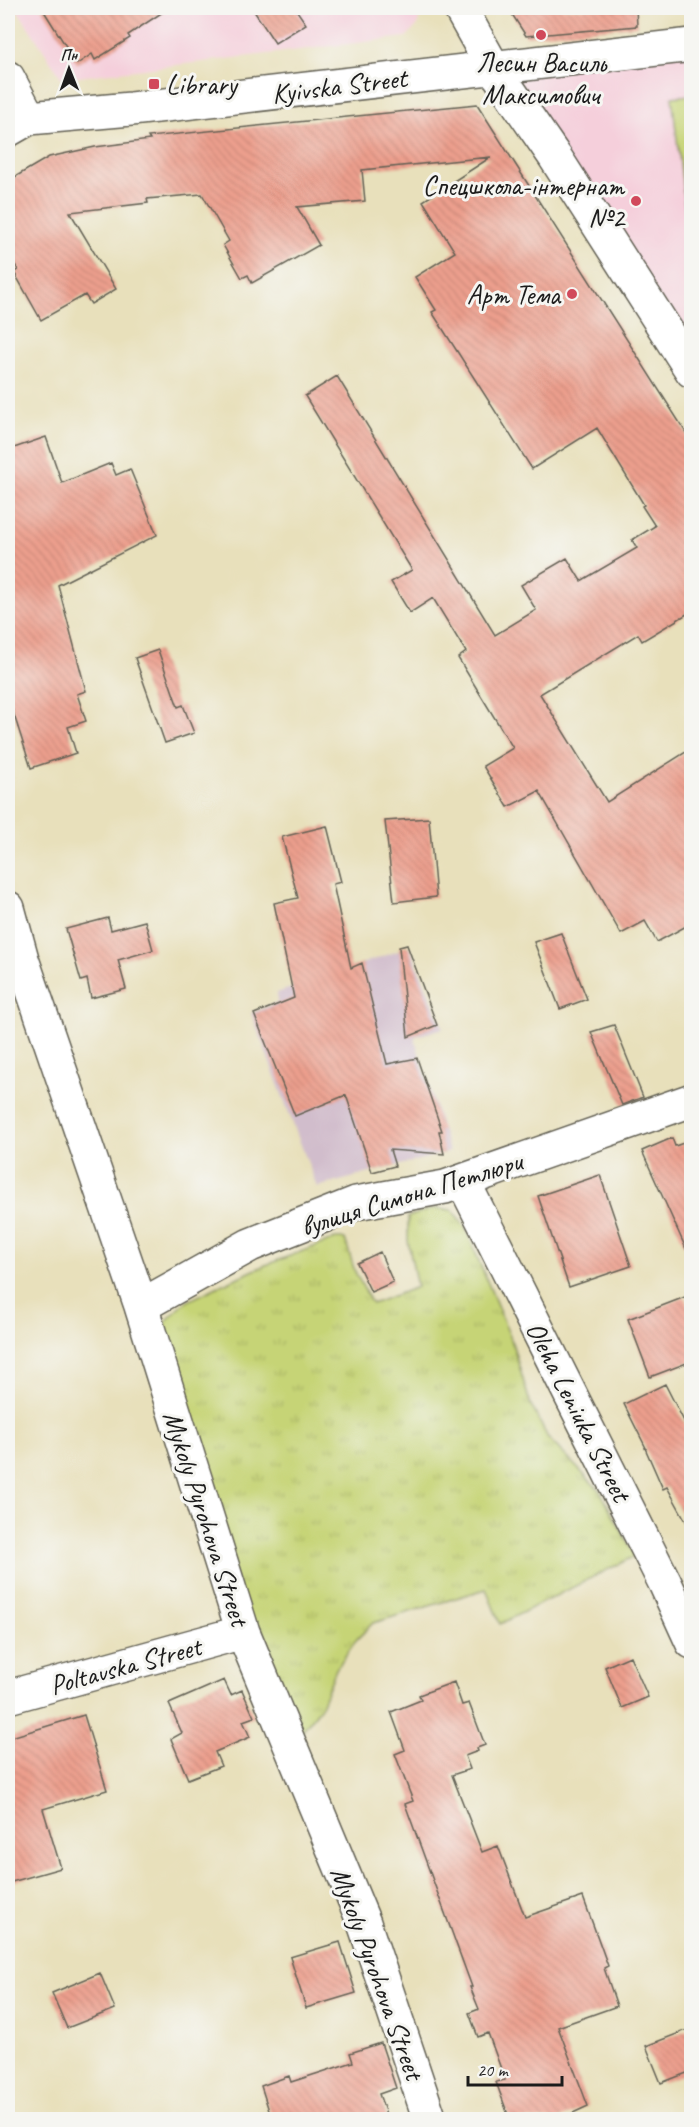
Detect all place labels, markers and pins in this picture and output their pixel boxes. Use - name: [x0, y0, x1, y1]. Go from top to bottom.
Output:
- marker: Лесин Василь Максимович: [534, 28, 548, 42]
- place label: Лесин Василь Максимович: [476, 45, 608, 112]
- place label: Library: [166, 67, 239, 102]
- marker: Library: [147, 77, 161, 91]
- place label: Спецшкола-інтернат №2: [423, 168, 626, 235]
- marker: Спецшкола-інтернат №2: [629, 194, 643, 208]
- place label: Арт Тема: [467, 277, 562, 312]
- marker: Арт Тема: [565, 287, 579, 301]

